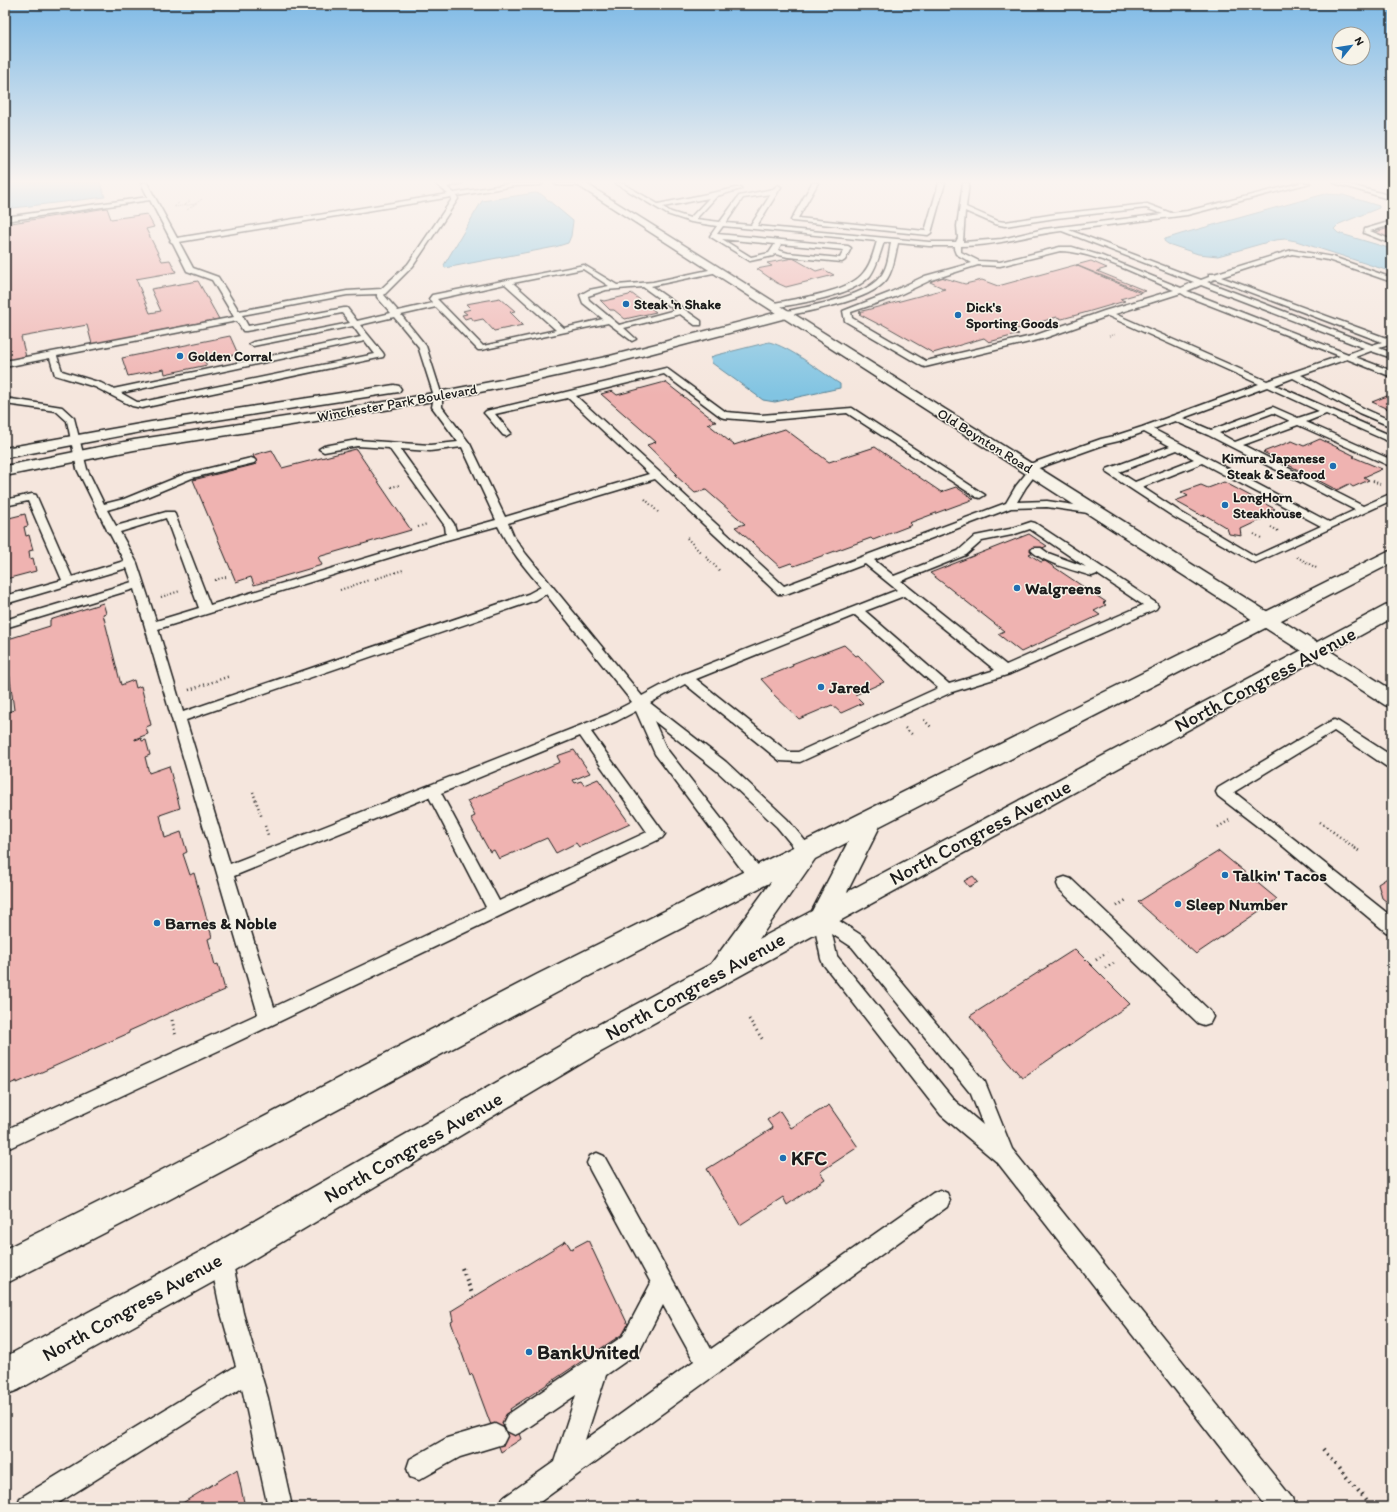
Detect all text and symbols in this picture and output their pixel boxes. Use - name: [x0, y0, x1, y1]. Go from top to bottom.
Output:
- north arrow: [1331, 26, 1371, 66]
- text: N: [1352, 35, 1367, 48]
- place label: Steak 'n Shake: [634, 296, 722, 313]
- marker: Steak 'n Shake: [621, 299, 631, 309]
- place label: Dick's Sporting Goods: [966, 299, 1059, 332]
- marker: Dick's Sporting Goods: [953, 310, 963, 320]
- place label: Golden Corral: [188, 348, 273, 365]
- marker: Golden Corral: [175, 351, 185, 361]
- street label: Winchester Park Boulevard: [316, 380, 479, 425]
- street label: Old Boynton Road: [934, 405, 1036, 477]
- place label: Kimura Japanese Steak & Seafood: [1222, 450, 1325, 483]
- marker: Kimura Japanese Steak & Seafood: [1328, 461, 1338, 471]
- place label: LongHorn Steakhouse: [1233, 489, 1302, 522]
- marker: LongHorn Steakhouse: [1220, 500, 1230, 510]
- place label: Walgreens: [1025, 578, 1102, 599]
- marker: Walgreens: [1012, 583, 1022, 593]
- street label: North Congress Avenue: [1170, 621, 1360, 737]
- place label: Jared: [828, 677, 871, 697]
- marker: Jared: [816, 682, 826, 692]
- street label: North Congress Avenue: [885, 774, 1075, 890]
- place label: Talkin' Tacos: [1232, 865, 1327, 885]
- marker: Talkin' Tacos: [1220, 870, 1230, 880]
- place label: Sleep Number: [1186, 894, 1288, 915]
- marker: Sleep Number: [1173, 899, 1183, 909]
- place label: Barnes & Noble: [165, 913, 277, 933]
- marker: Barnes & Noble: [152, 918, 162, 928]
- street label: North Congress Avenue: [601, 927, 789, 1045]
- street label: North Congress Avenue: [319, 1086, 507, 1208]
- place label: KFC: [791, 1146, 827, 1170]
- marker: KFC: [778, 1153, 788, 1163]
- street label: North Congress Avenue: [38, 1248, 226, 1366]
- place label: BankUnited: [537, 1340, 640, 1364]
- marker: BankUnited: [524, 1347, 534, 1357]

